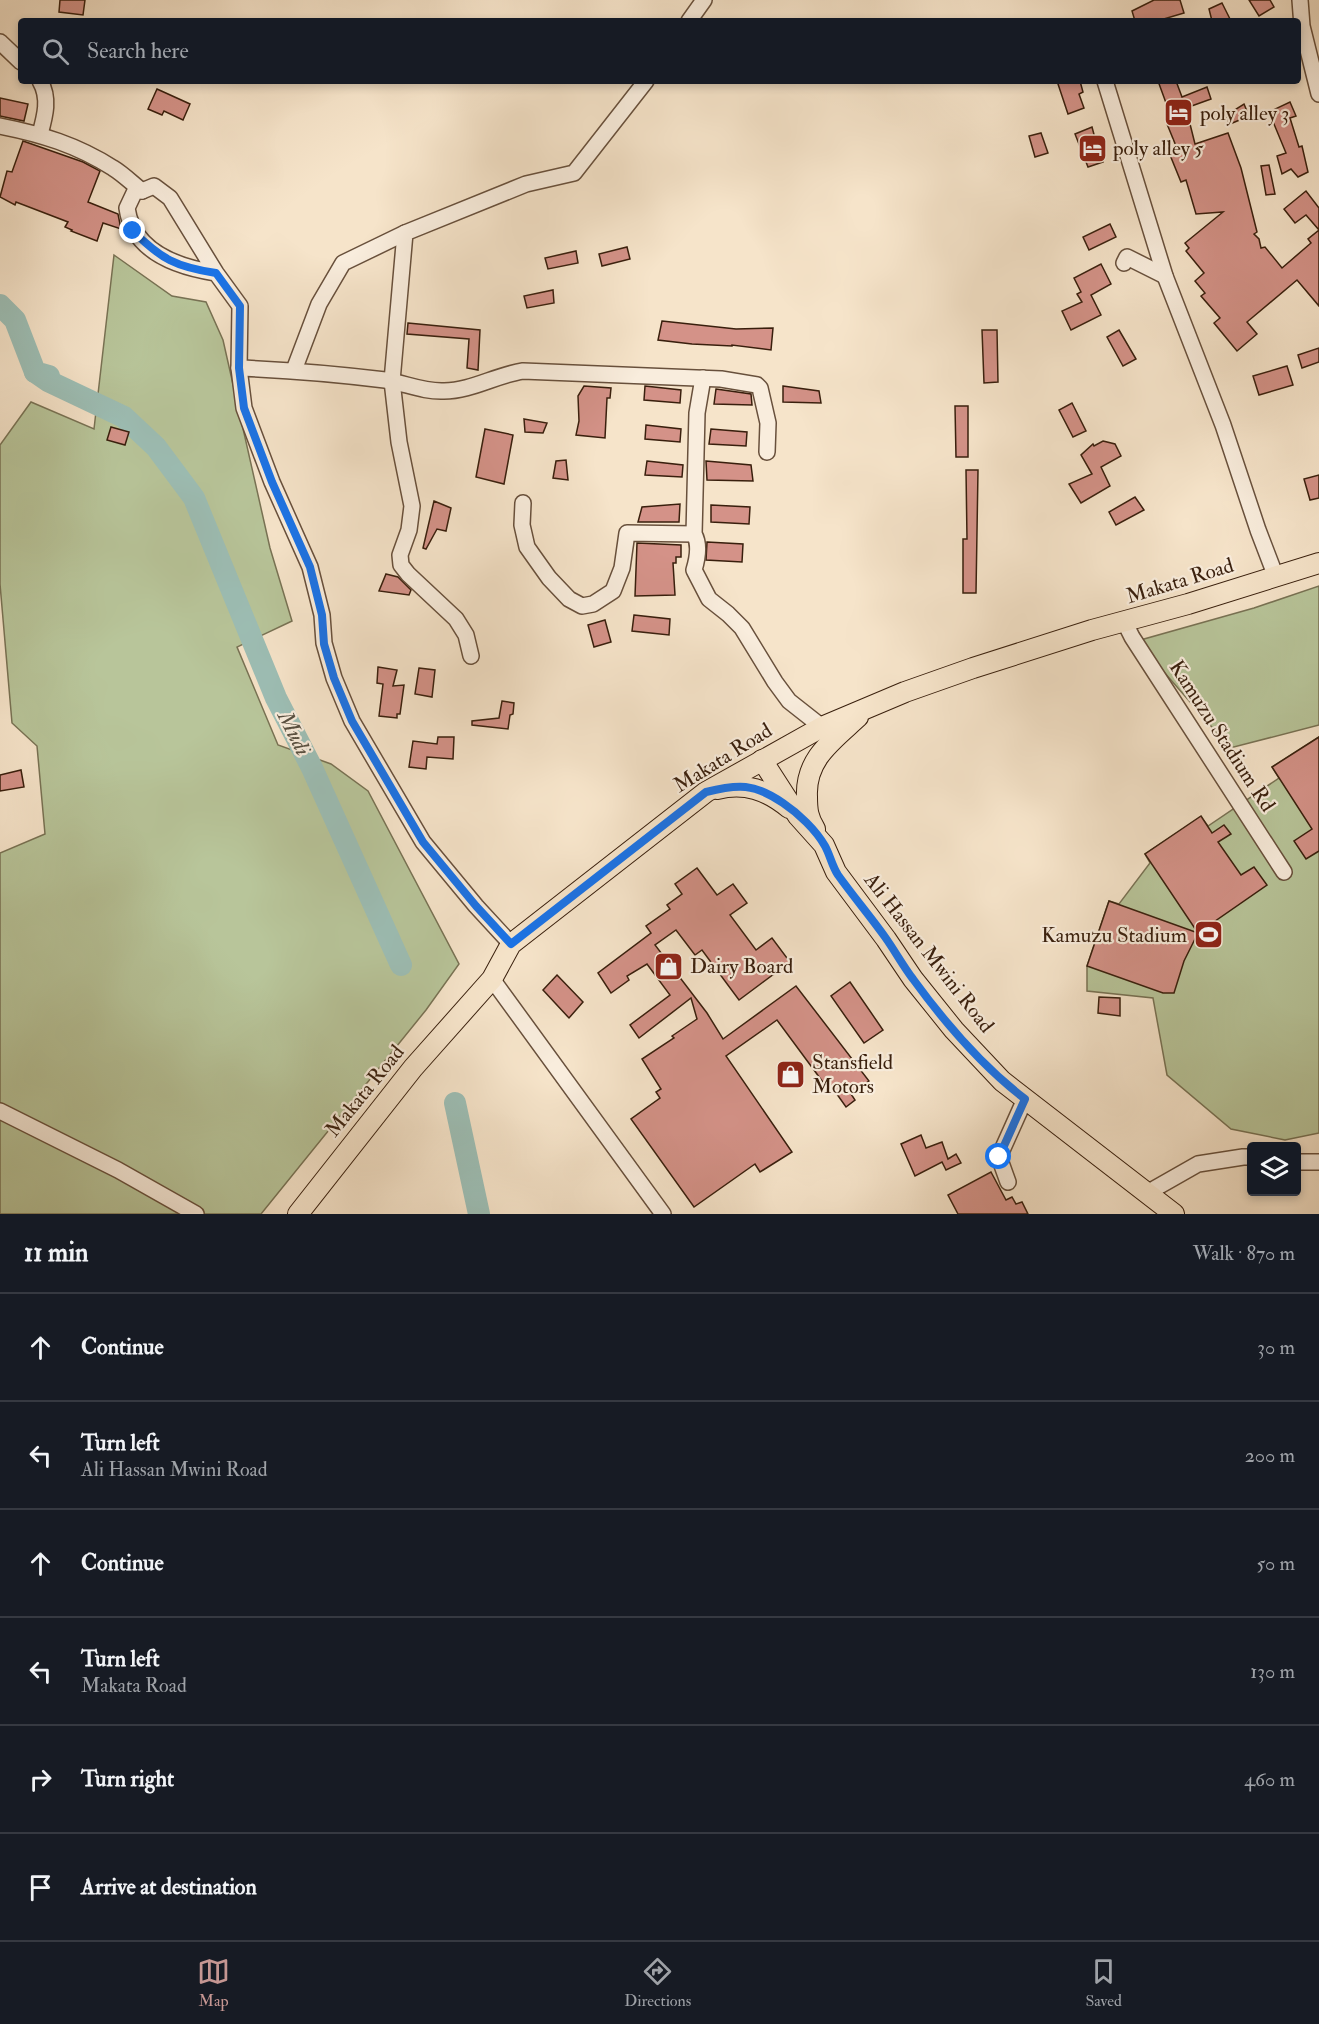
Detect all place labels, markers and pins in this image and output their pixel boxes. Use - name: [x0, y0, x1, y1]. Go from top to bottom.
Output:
- hotel icon: poly alley 3: [1163, 97, 1195, 129]
- place label: poly alley 3: [1199, 100, 1289, 127]
- hotel icon: poly alley 5: [1076, 132, 1108, 164]
- place label: poly alley 5: [1112, 135, 1204, 162]
- sports icon: Kamuzu Stadium: [1192, 919, 1224, 951]
- place label: Kamuzu Stadium: [1041, 922, 1187, 949]
- shop icon: Dairy Board: [653, 950, 685, 982]
- place label: Dairy Board: [690, 953, 794, 980]
- place label: Stansfield Motors: [812, 1049, 894, 1100]
- shop icon: Stansfield Motors: [775, 1058, 807, 1090]

